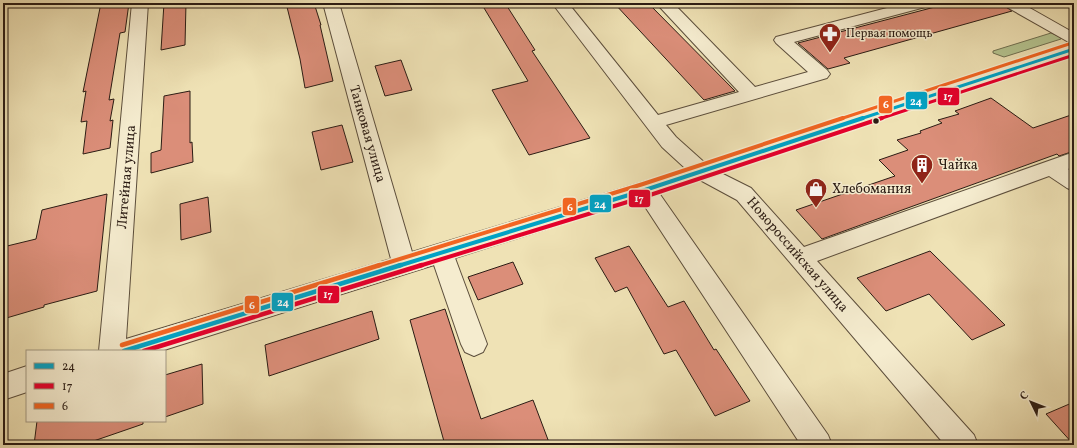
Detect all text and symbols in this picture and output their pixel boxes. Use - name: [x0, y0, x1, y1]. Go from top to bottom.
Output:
- pharmacy icon: Первая помощь: [817, 21, 843, 54]
- place label: Первая помощь: [846, 26, 932, 42]
- street label: Танковая улица: [344, 83, 390, 185]
- line badge: 17: [937, 87, 960, 106]
- text: 17: [943, 90, 953, 105]
- line badge: 24: [905, 91, 928, 110]
- line badge: 6: [878, 95, 893, 114]
- text: 24: [910, 95, 922, 110]
- text: 6: [883, 98, 889, 113]
- unlabelled marker: [871, 116, 881, 126]
- street label: Литейная улица: [113, 124, 141, 230]
- building icon: Чайка: [909, 152, 935, 185]
- place label: Чайка: [938, 156, 978, 175]
- shop icon: Хлебомания: [803, 176, 829, 209]
- place label: Хлебомания: [832, 180, 911, 199]
- line badge: 17: [628, 189, 651, 208]
- text: 17: [634, 192, 644, 207]
- street label: Новороссийская улица: [742, 193, 852, 317]
- line badge: 24: [589, 194, 612, 213]
- line badge: 6: [562, 197, 577, 216]
- text: 24: [594, 198, 606, 213]
- text: 6: [567, 201, 573, 216]
- line badge: 17: [317, 285, 340, 304]
- text: 17: [323, 288, 333, 303]
- line badge: 24: [271, 292, 294, 312]
- line badge: 6: [244, 295, 260, 314]
- text: 24: [277, 296, 289, 311]
- text: 6: [249, 299, 255, 314]
- legend: [26, 350, 166, 422]
- text: 24: [62, 359, 75, 375]
- text: 17: [62, 379, 73, 395]
- north arrow: [1011, 382, 1051, 422]
- text: С: [1017, 388, 1033, 404]
- text: 6: [62, 399, 68, 415]

